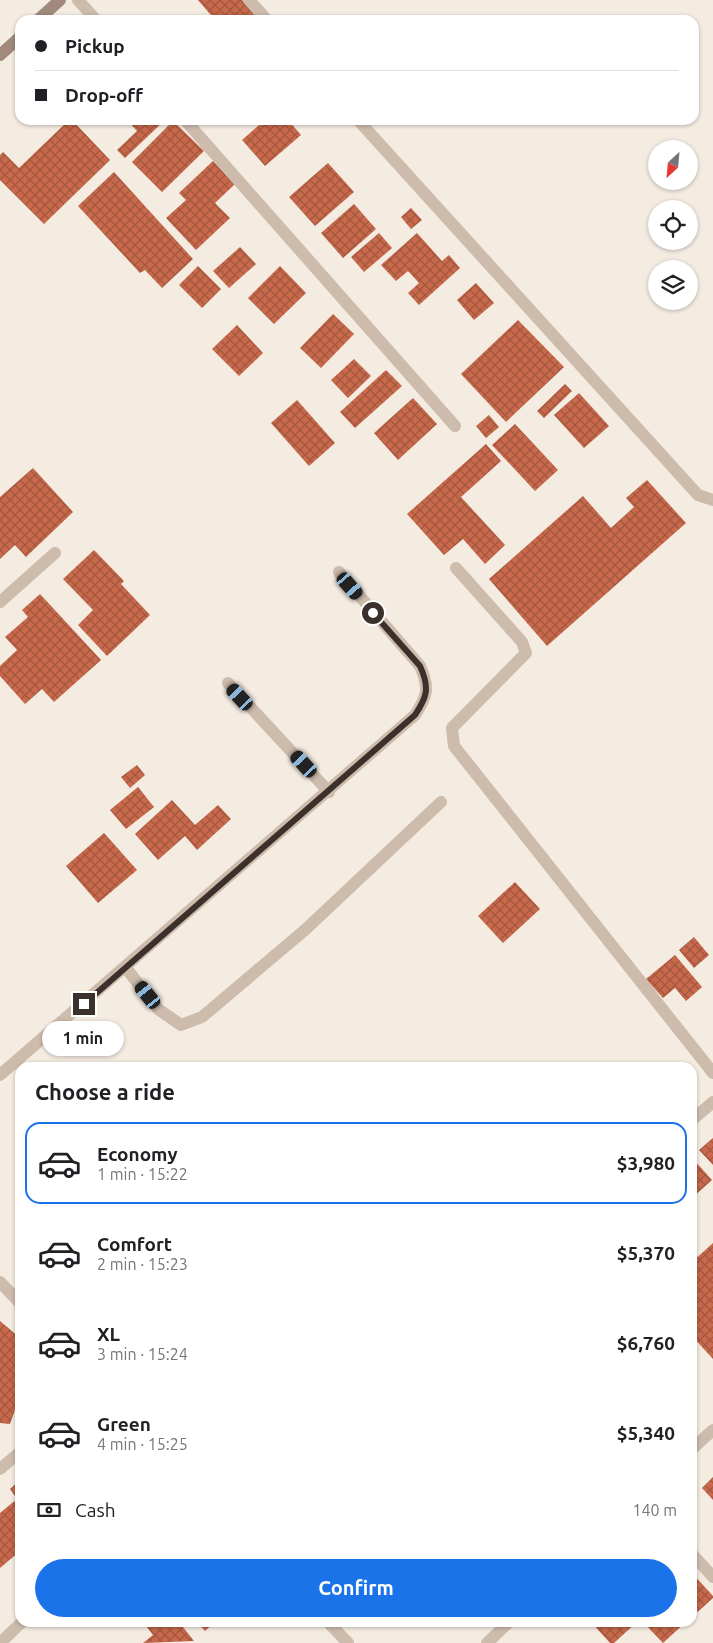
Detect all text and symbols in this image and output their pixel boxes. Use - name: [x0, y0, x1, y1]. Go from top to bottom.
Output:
- text: Pickup: [65, 35, 125, 57]
- text: Drop-off: [65, 84, 143, 106]
- north arrow: [648, 140, 698, 190]
- map controls: [648, 140, 698, 310]
- button: locate: [648, 200, 698, 250]
- button: layers: [648, 260, 698, 310]
- car: [334, 570, 365, 602]
- route start: [362, 602, 384, 624]
- car: [224, 681, 255, 713]
- car: [288, 748, 319, 780]
- car: [132, 979, 163, 1011]
- route end: [73, 993, 95, 1015]
- callout: 1 min: [43, 1022, 125, 1056]
- text: 1 min: [63, 1029, 103, 1047]
- text: Choose a ride: [35, 1079, 175, 1104]
- icon: car: [37, 1141, 82, 1186]
- text: Economy: [97, 1143, 178, 1165]
- text: $3,980: [617, 1152, 675, 1174]
- text: 1 min · 15:22: [97, 1165, 188, 1183]
- icon: car: [37, 1231, 82, 1276]
- text: Comfort: [97, 1233, 172, 1255]
- text: $5,370: [617, 1242, 675, 1264]
- text: 2 min · 15:23: [97, 1255, 188, 1273]
- icon: car: [37, 1321, 82, 1366]
- text: XL: [97, 1323, 120, 1345]
- text: $6,760: [617, 1332, 675, 1354]
- text: 3 min · 15:24: [97, 1345, 188, 1363]
- icon: car: [37, 1411, 82, 1456]
- text: Green: [97, 1413, 151, 1435]
- text: $5,340: [617, 1422, 675, 1444]
- text: 4 min · 15:25: [97, 1435, 188, 1453]
- icon: cash: [35, 1496, 63, 1524]
- text: Cash: [75, 1499, 116, 1521]
- text: 140 m: [632, 1501, 677, 1519]
- button: Confirm: [35, 1559, 677, 1617]

